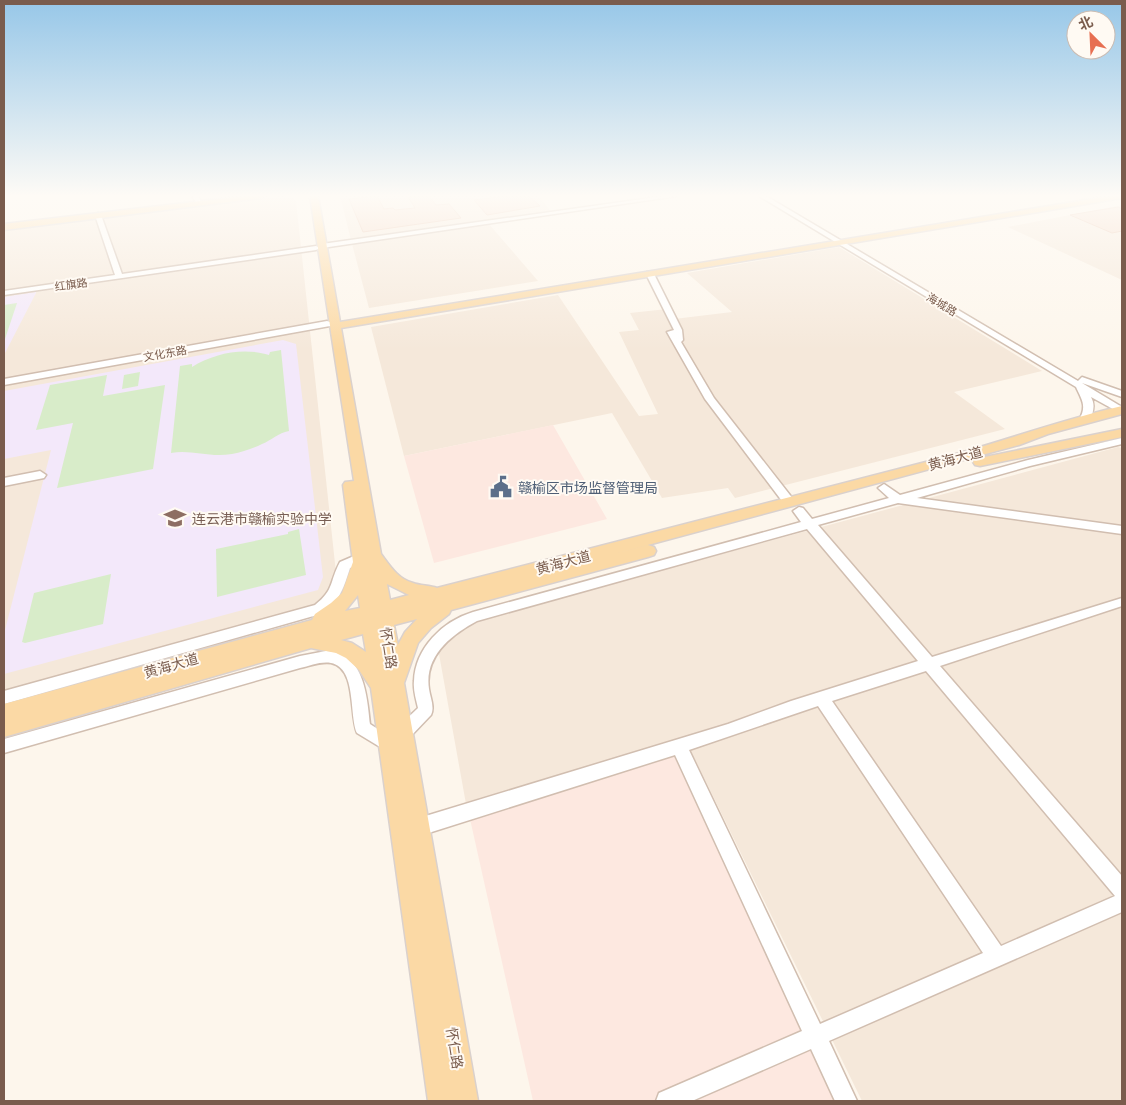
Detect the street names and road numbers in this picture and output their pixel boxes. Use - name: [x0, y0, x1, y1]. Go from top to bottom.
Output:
- street label: 红旗路: [54, 274, 88, 294]
- street label: 海城路: [924, 289, 960, 319]
- street label: 文化东路: [142, 342, 188, 364]
- street label: 黄海大道: [925, 442, 985, 474]
- street label: 黄海大道: [533, 546, 593, 578]
- street label: 怀仁路: [376, 626, 402, 670]
- street label: 黄海大道: [141, 648, 201, 682]
- street label: 怀仁路: [442, 1026, 468, 1070]

